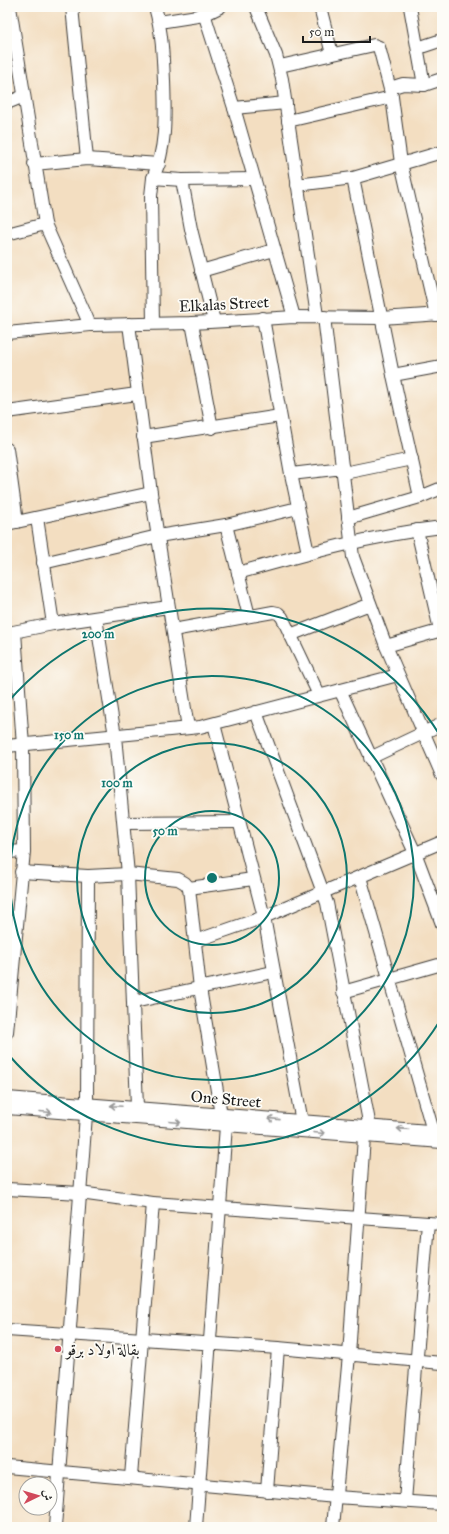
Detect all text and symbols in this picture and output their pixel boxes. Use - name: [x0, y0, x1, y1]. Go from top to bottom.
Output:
- scale bar: [303, 18, 370, 44]
- text: 50 m: [309, 25, 334, 39]
- street label: Elkalas Street: [179, 292, 270, 316]
- text: 200 m: [82, 627, 115, 641]
- text: 150 m: [54, 728, 85, 742]
- text: 100 m: [101, 776, 134, 790]
- text: 50 m: [152, 824, 179, 838]
- centre of rings: [205, 871, 219, 885]
- street label: One Street: [190, 1086, 262, 1112]
- one-way arrow: [110, 1103, 123, 1110]
- one-way arrow: [39, 1108, 52, 1115]
- one-way arrow: [267, 1115, 280, 1123]
- one-way arrow: [168, 1118, 181, 1125]
- one-way arrow: [397, 1126, 410, 1133]
- one-way arrow: [312, 1129, 325, 1136]
- place label: بقالة اولاد برقو: [64, 1340, 140, 1360]
- marker: بقالة اولاد برقو: [53, 1344, 63, 1354]
- north arrow: [18, 1476, 58, 1516]
- text: ش: [41, 1489, 54, 1501]

